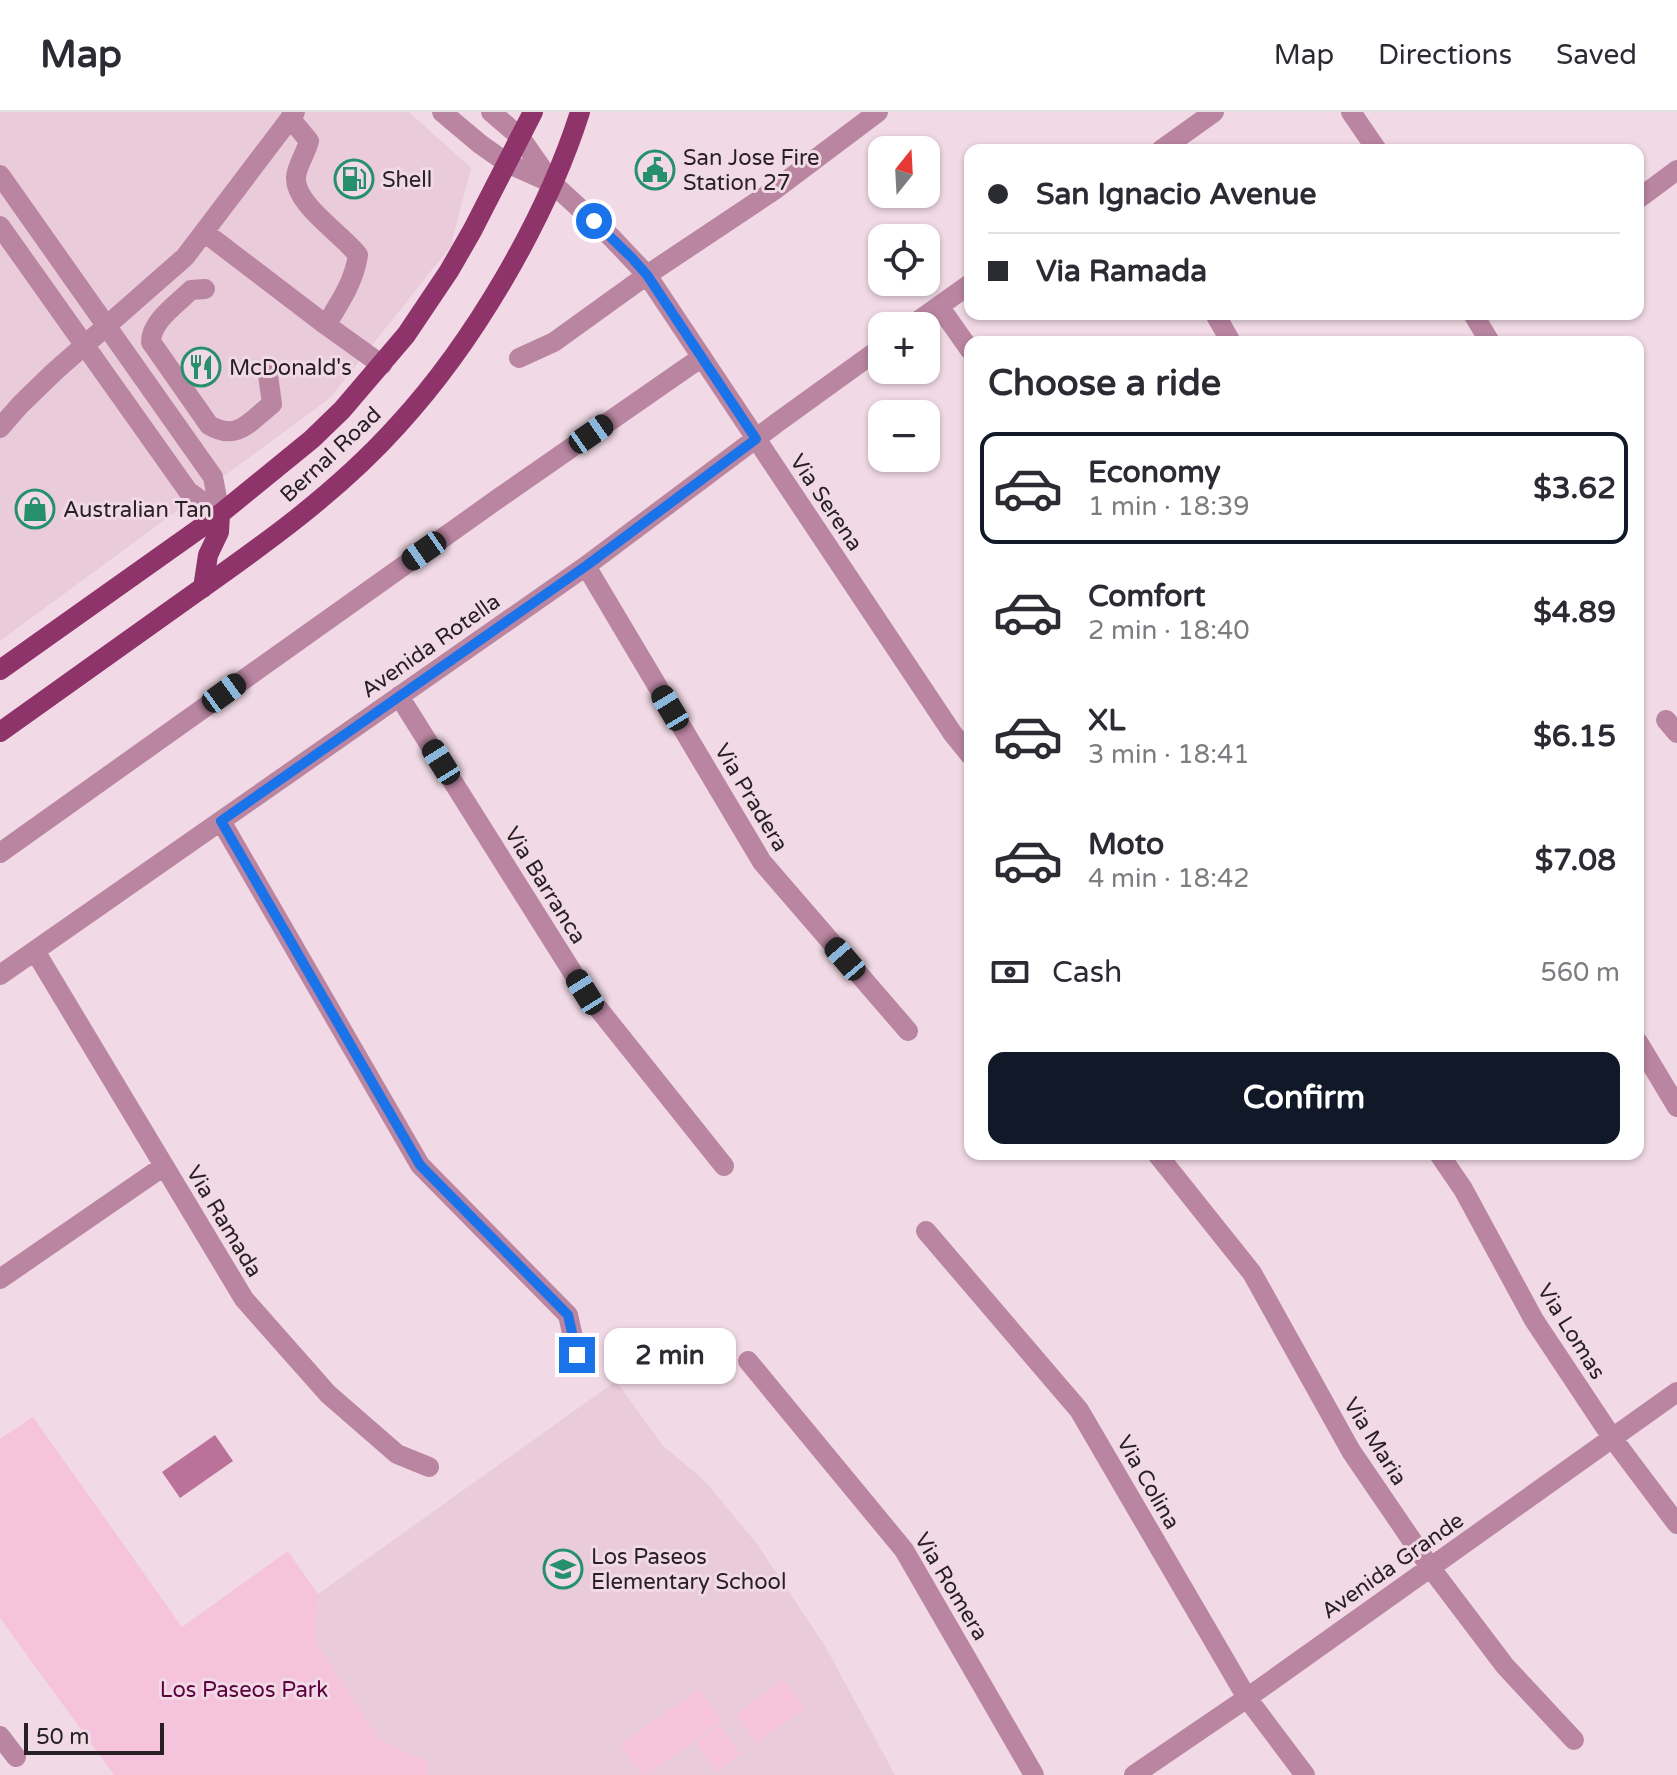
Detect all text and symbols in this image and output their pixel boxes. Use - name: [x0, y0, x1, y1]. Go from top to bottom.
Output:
- text: Map: [40, 32, 122, 78]
- text: Map: [1274, 38, 1334, 72]
- text: Directions: [1378, 38, 1512, 72]
- text: Saved: [1556, 38, 1637, 72]
- north arrow: [868, 136, 940, 208]
- map controls: [868, 136, 940, 472]
- place label: San Jose Fire Station 27: [683, 145, 820, 196]
- public building icon: San Jose Fire Station 27: [634, 149, 676, 191]
- fuel station icon: Shell: [333, 158, 375, 200]
- place label: Shell: [382, 167, 432, 193]
- text: San Ignacio Avenue: [1036, 176, 1316, 213]
- route start: [576, 203, 612, 239]
- button: locate: [868, 224, 940, 296]
- text: Via Ramada: [1036, 253, 1207, 290]
- button: +: [868, 312, 940, 384]
- restaurant icon: McDonald's: [180, 346, 222, 388]
- place label: McDonald's: [229, 355, 352, 381]
- text: Choose a ride: [988, 362, 1221, 405]
- button: −: [868, 400, 940, 472]
- street label: Bernal Road: [275, 401, 386, 508]
- car: [564, 410, 618, 458]
- street label: Via Serena: [784, 449, 868, 556]
- icon: car: [992, 452, 1064, 524]
- text: Economy: [1088, 454, 1221, 491]
- text: $3.62: [1533, 470, 1616, 507]
- shop icon: Australian Tan: [14, 488, 56, 530]
- text: 1 min · 18:39: [1088, 491, 1250, 522]
- place label: Australian Tan: [63, 497, 212, 523]
- car: [397, 527, 451, 575]
- icon: car: [992, 576, 1064, 648]
- text: Comfort: [1088, 578, 1206, 615]
- street label: Avenida Rotella: [356, 588, 505, 703]
- text: $4.89: [1533, 594, 1616, 631]
- text: 2 min · 18:40: [1088, 615, 1250, 646]
- car: [198, 669, 250, 717]
- car: [647, 681, 693, 735]
- icon: car: [992, 700, 1064, 772]
- text: XL: [1088, 702, 1125, 739]
- text: $6.15: [1533, 718, 1616, 755]
- car: [418, 735, 464, 789]
- street label: Via Pradera: [709, 739, 793, 856]
- text: 3 min · 18:41: [1088, 739, 1250, 770]
- street label: Via Barranca: [499, 822, 591, 949]
- icon: car: [992, 824, 1064, 896]
- text: Moto: [1088, 826, 1164, 863]
- text: $7.08: [1535, 842, 1616, 879]
- text: 4 min · 18:42: [1088, 863, 1250, 894]
- car: [820, 933, 870, 985]
- icon: cash: [988, 950, 1032, 994]
- text: Cash: [1052, 954, 1122, 991]
- text: 560 m: [1540, 957, 1620, 988]
- car: [562, 965, 608, 1019]
- button: Confirm: [988, 1052, 1620, 1144]
- street label: Via Ramada: [181, 1161, 268, 1282]
- street label: Via Lomas: [1532, 1279, 1611, 1384]
- callout: 2 min: [605, 1327, 737, 1383]
- route end: [559, 1337, 595, 1373]
- text: 2 min: [635, 1340, 705, 1371]
- street label: Via Maria: [1338, 1393, 1412, 1490]
- street label: Via Colina: [1111, 1431, 1185, 1534]
- street label: Avenida Grande: [1316, 1507, 1469, 1625]
- street label: Via Romera: [909, 1528, 993, 1645]
- place label: Los Paseos Elementary School: [591, 1544, 786, 1595]
- school or university icon: Los Paseos Elementary School: [542, 1548, 584, 1590]
- park label: Los Paseos Park: [160, 1677, 328, 1703]
- scale bar: [24, 1719, 164, 1755]
- text: 50 m: [36, 1724, 90, 1750]

